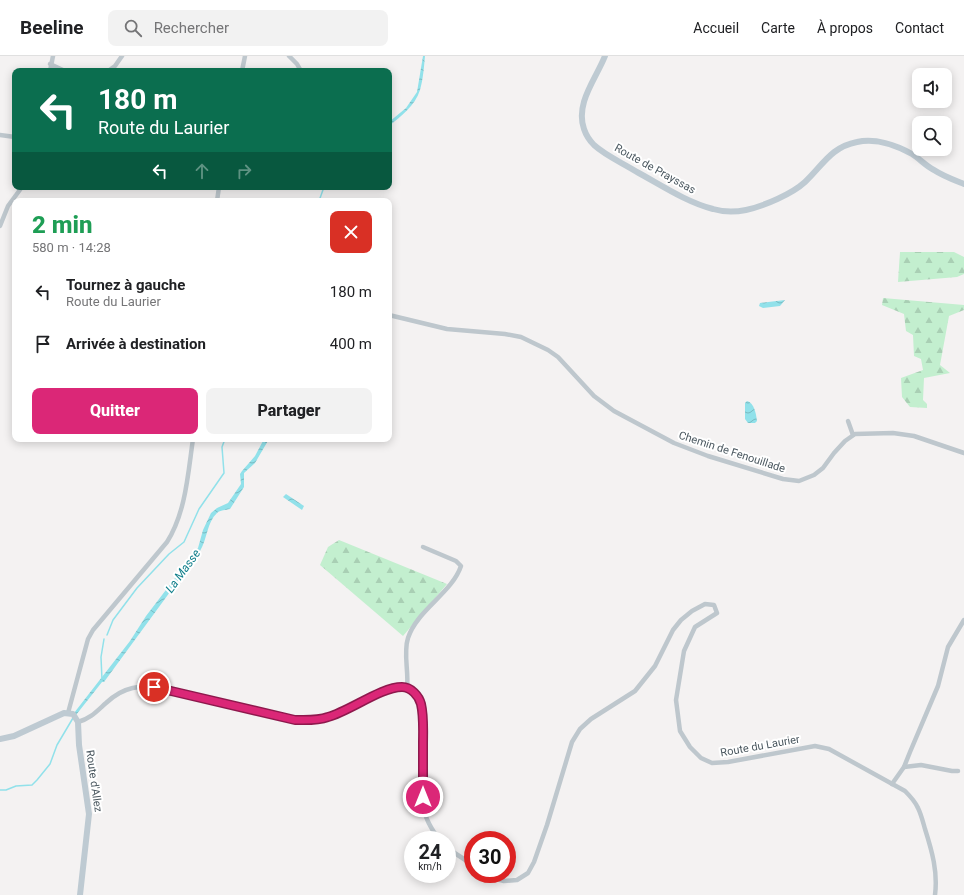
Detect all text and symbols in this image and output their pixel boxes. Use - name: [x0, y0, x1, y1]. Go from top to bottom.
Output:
- search box: [108, 10, 388, 46]
- text: Beeline: [20, 16, 84, 39]
- icon: search: [122, 17, 144, 39]
- text: Rechercher: [154, 19, 229, 37]
- text: Accueil: [693, 20, 739, 36]
- text: Carte: [761, 20, 795, 36]
- text: À propos: [817, 20, 873, 36]
- text: Contact: [895, 20, 944, 36]
- map controls: [912, 68, 952, 156]
- button: sound: [912, 68, 952, 108]
- text: 180 m: [98, 83, 177, 116]
- icon: left: [32, 84, 84, 136]
- button: search: [912, 116, 952, 156]
- text: Route du Laurier: [98, 117, 229, 138]
- street label: Route de Prayssas: [612, 141, 698, 197]
- icon: left: [149, 160, 171, 182]
- icon: ahead: [191, 160, 213, 182]
- icon: right: [233, 160, 255, 182]
- text: 2 min: [32, 211, 93, 239]
- button: close: [330, 211, 372, 253]
- text: 580 m · 14:28: [32, 240, 111, 255]
- text: Tournez à gauche: [66, 276, 185, 294]
- icon: left: [32, 281, 54, 303]
- text: 180 m: [330, 283, 372, 301]
- text: Route du Laurier: [66, 294, 161, 309]
- icon: arrive: [32, 333, 54, 355]
- text: Arrivée à destination: [66, 335, 206, 353]
- text: 400 m: [330, 335, 372, 353]
- button: Quitter: [32, 388, 198, 434]
- button: Partager: [206, 388, 372, 434]
- street label: Chemin de Fenouillade: [677, 429, 787, 475]
- water label: La Masse: [163, 547, 203, 595]
- pin: [137, 670, 171, 704]
- icon: arrive: [143, 676, 165, 698]
- street label: Route du Laurier: [719, 733, 801, 759]
- street label: Route d'Allez: [83, 749, 105, 813]
- position arrow: [402, 776, 444, 818]
- speed limit sign: 30: [464, 831, 516, 883]
- text: 24: [419, 840, 441, 864]
- text: km/h: [418, 861, 442, 872]

